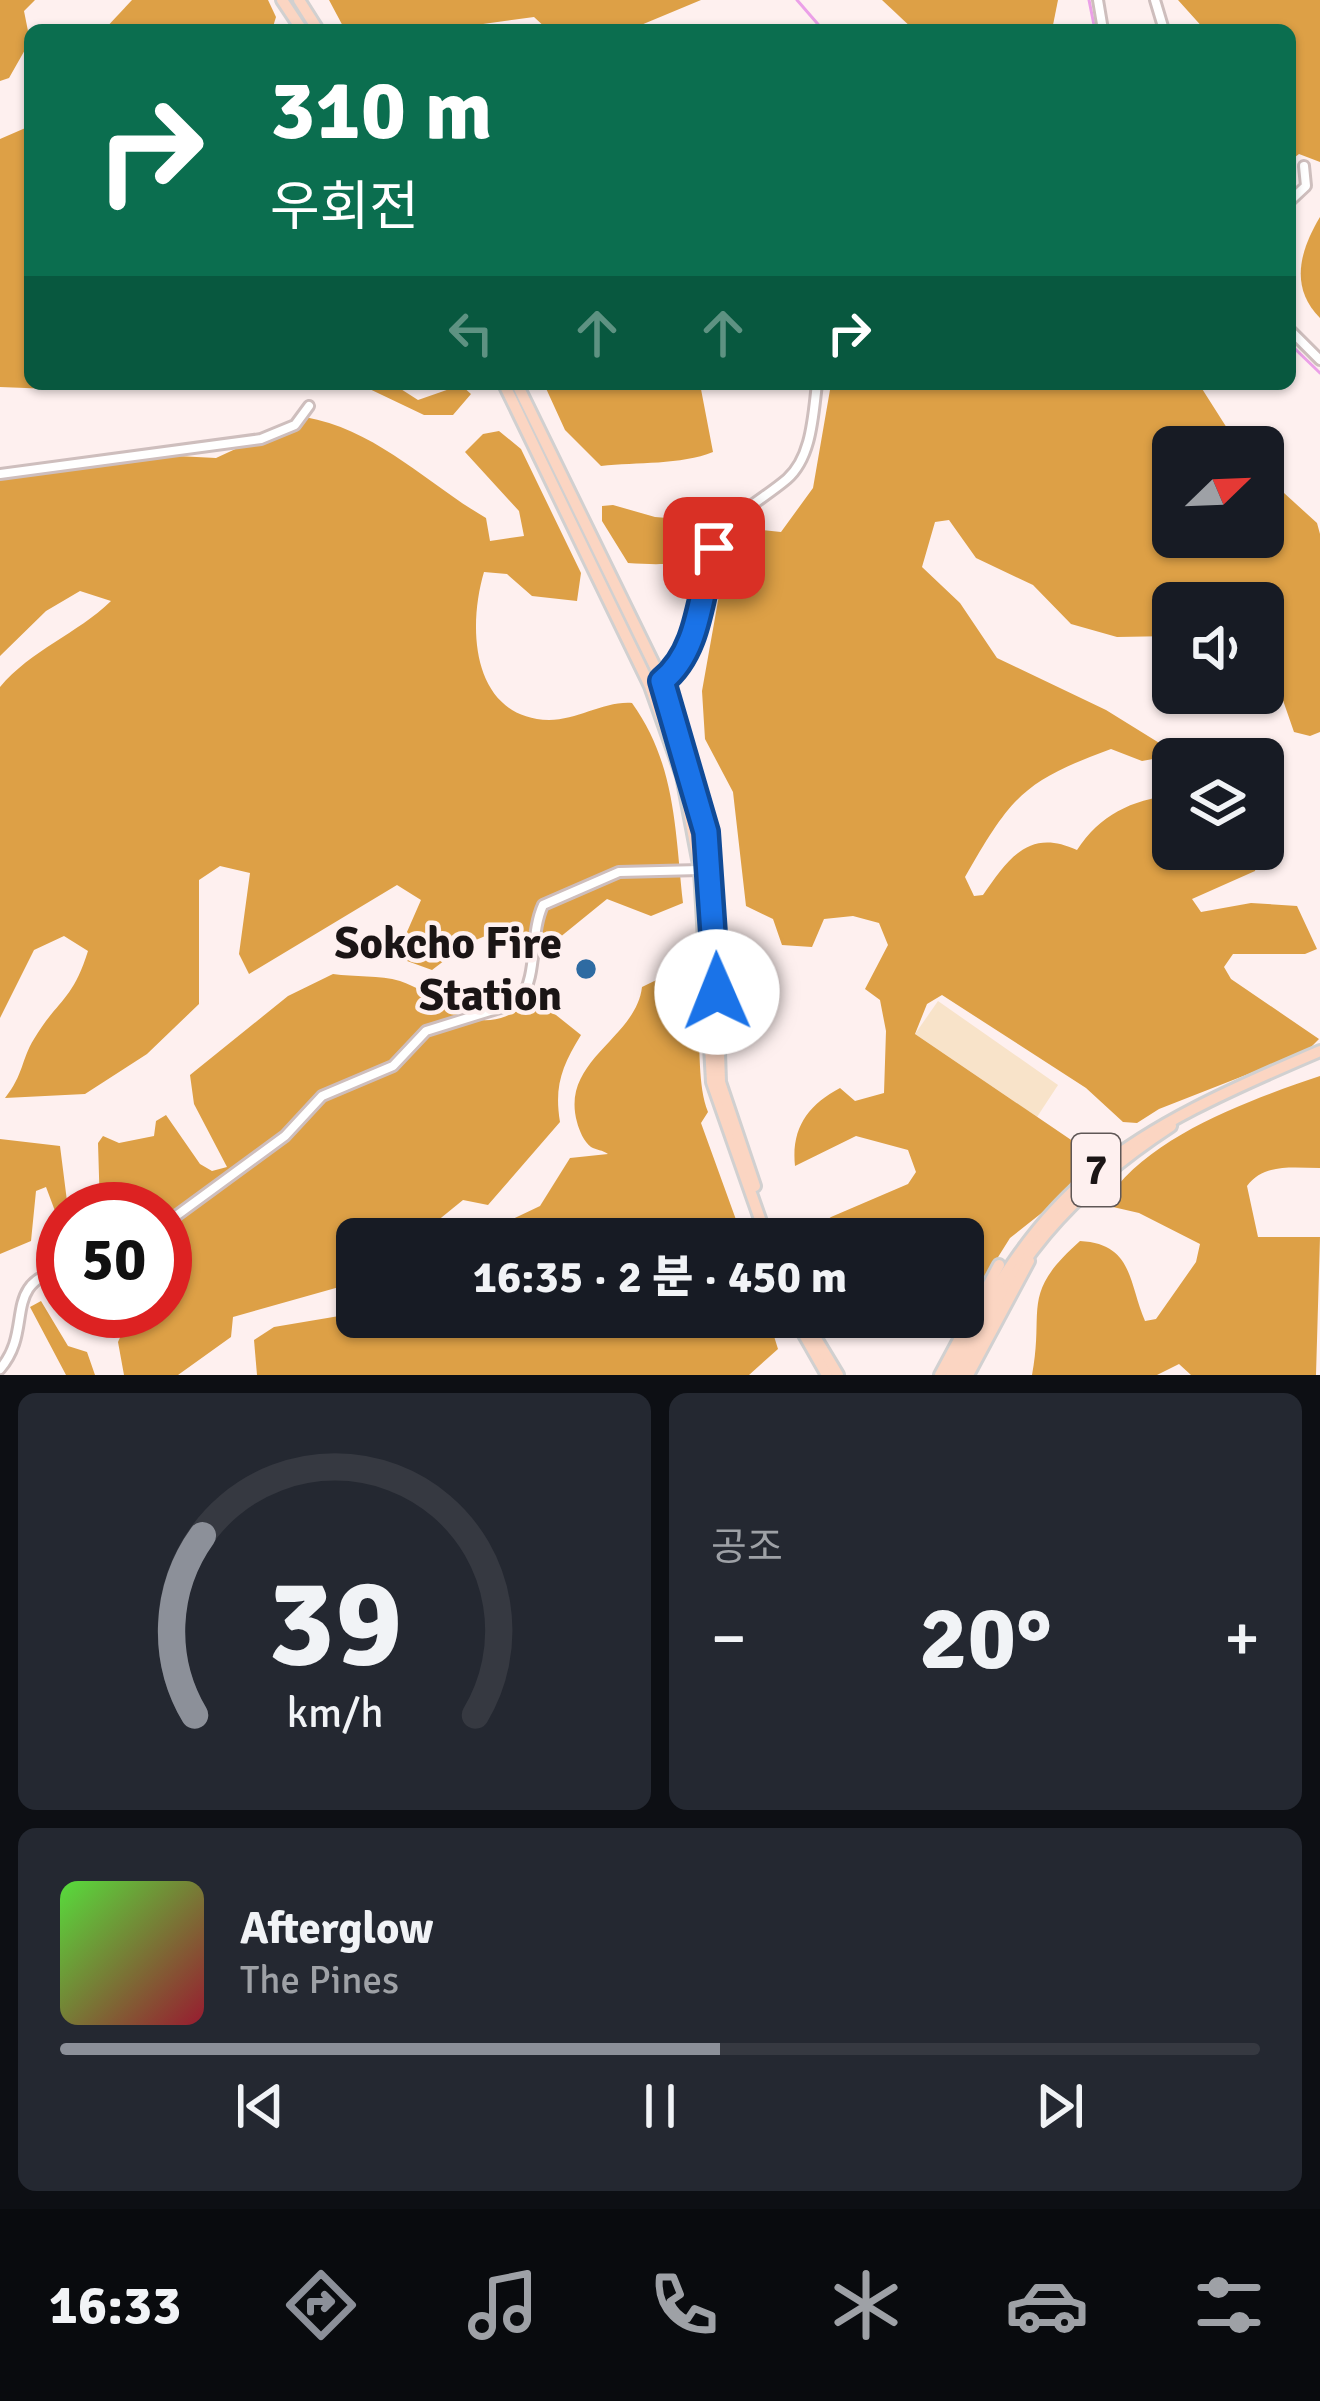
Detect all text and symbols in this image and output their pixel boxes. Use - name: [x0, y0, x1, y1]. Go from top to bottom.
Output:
- text: 310 m: [270, 59, 492, 163]
- icon: right: [72, 72, 228, 228]
- text: 우회전: [270, 174, 419, 241]
- icon: left: [438, 300, 504, 366]
- icon: ahead: [564, 300, 630, 366]
- icon: ahead: [690, 300, 756, 366]
- icon: right: [816, 300, 882, 366]
- north arrow: [1152, 426, 1284, 558]
- map controls: [1152, 426, 1284, 870]
- pin: [663, 497, 765, 599]
- icon: arrive: [681, 515, 747, 581]
- button: sound: [1152, 582, 1284, 714]
- button: layers: [1152, 738, 1284, 870]
- place label: Sokcho Fire Station: [334, 916, 562, 1023]
- position arrow: [654, 929, 780, 1055]
- marker: Sokcho Fire Station: [573, 956, 599, 982]
- road number: 7: [1072, 1134, 1120, 1206]
- speed limit sign: 50: [36, 1182, 192, 1338]
- text: 16:35 · 2 분 · 450 m: [473, 1250, 847, 1305]
- text: 공조: [711, 1523, 783, 1571]
- text: 39: [267, 1547, 402, 1700]
- text: 20°: [919, 1583, 1052, 1694]
- text: −: [711, 1598, 747, 1679]
- text: +: [1224, 1598, 1260, 1679]
- text: km/h: [286, 1686, 383, 1739]
- text: Afterglow: [240, 1901, 433, 1956]
- text: The Pines: [240, 1956, 399, 2004]
- icon: previous: [227, 2073, 293, 2139]
- icon: pause: [627, 2073, 693, 2139]
- icon: next: [1027, 2073, 1093, 2139]
- icon: directions: [279, 2263, 363, 2347]
- icon: music: [461, 2263, 545, 2347]
- icon: phone: [642, 2263, 726, 2347]
- icon: climate: [824, 2263, 908, 2347]
- icon: car: [1005, 2263, 1089, 2347]
- icon: filters: [1187, 2263, 1271, 2347]
- text: 16:33: [49, 2272, 181, 2339]

